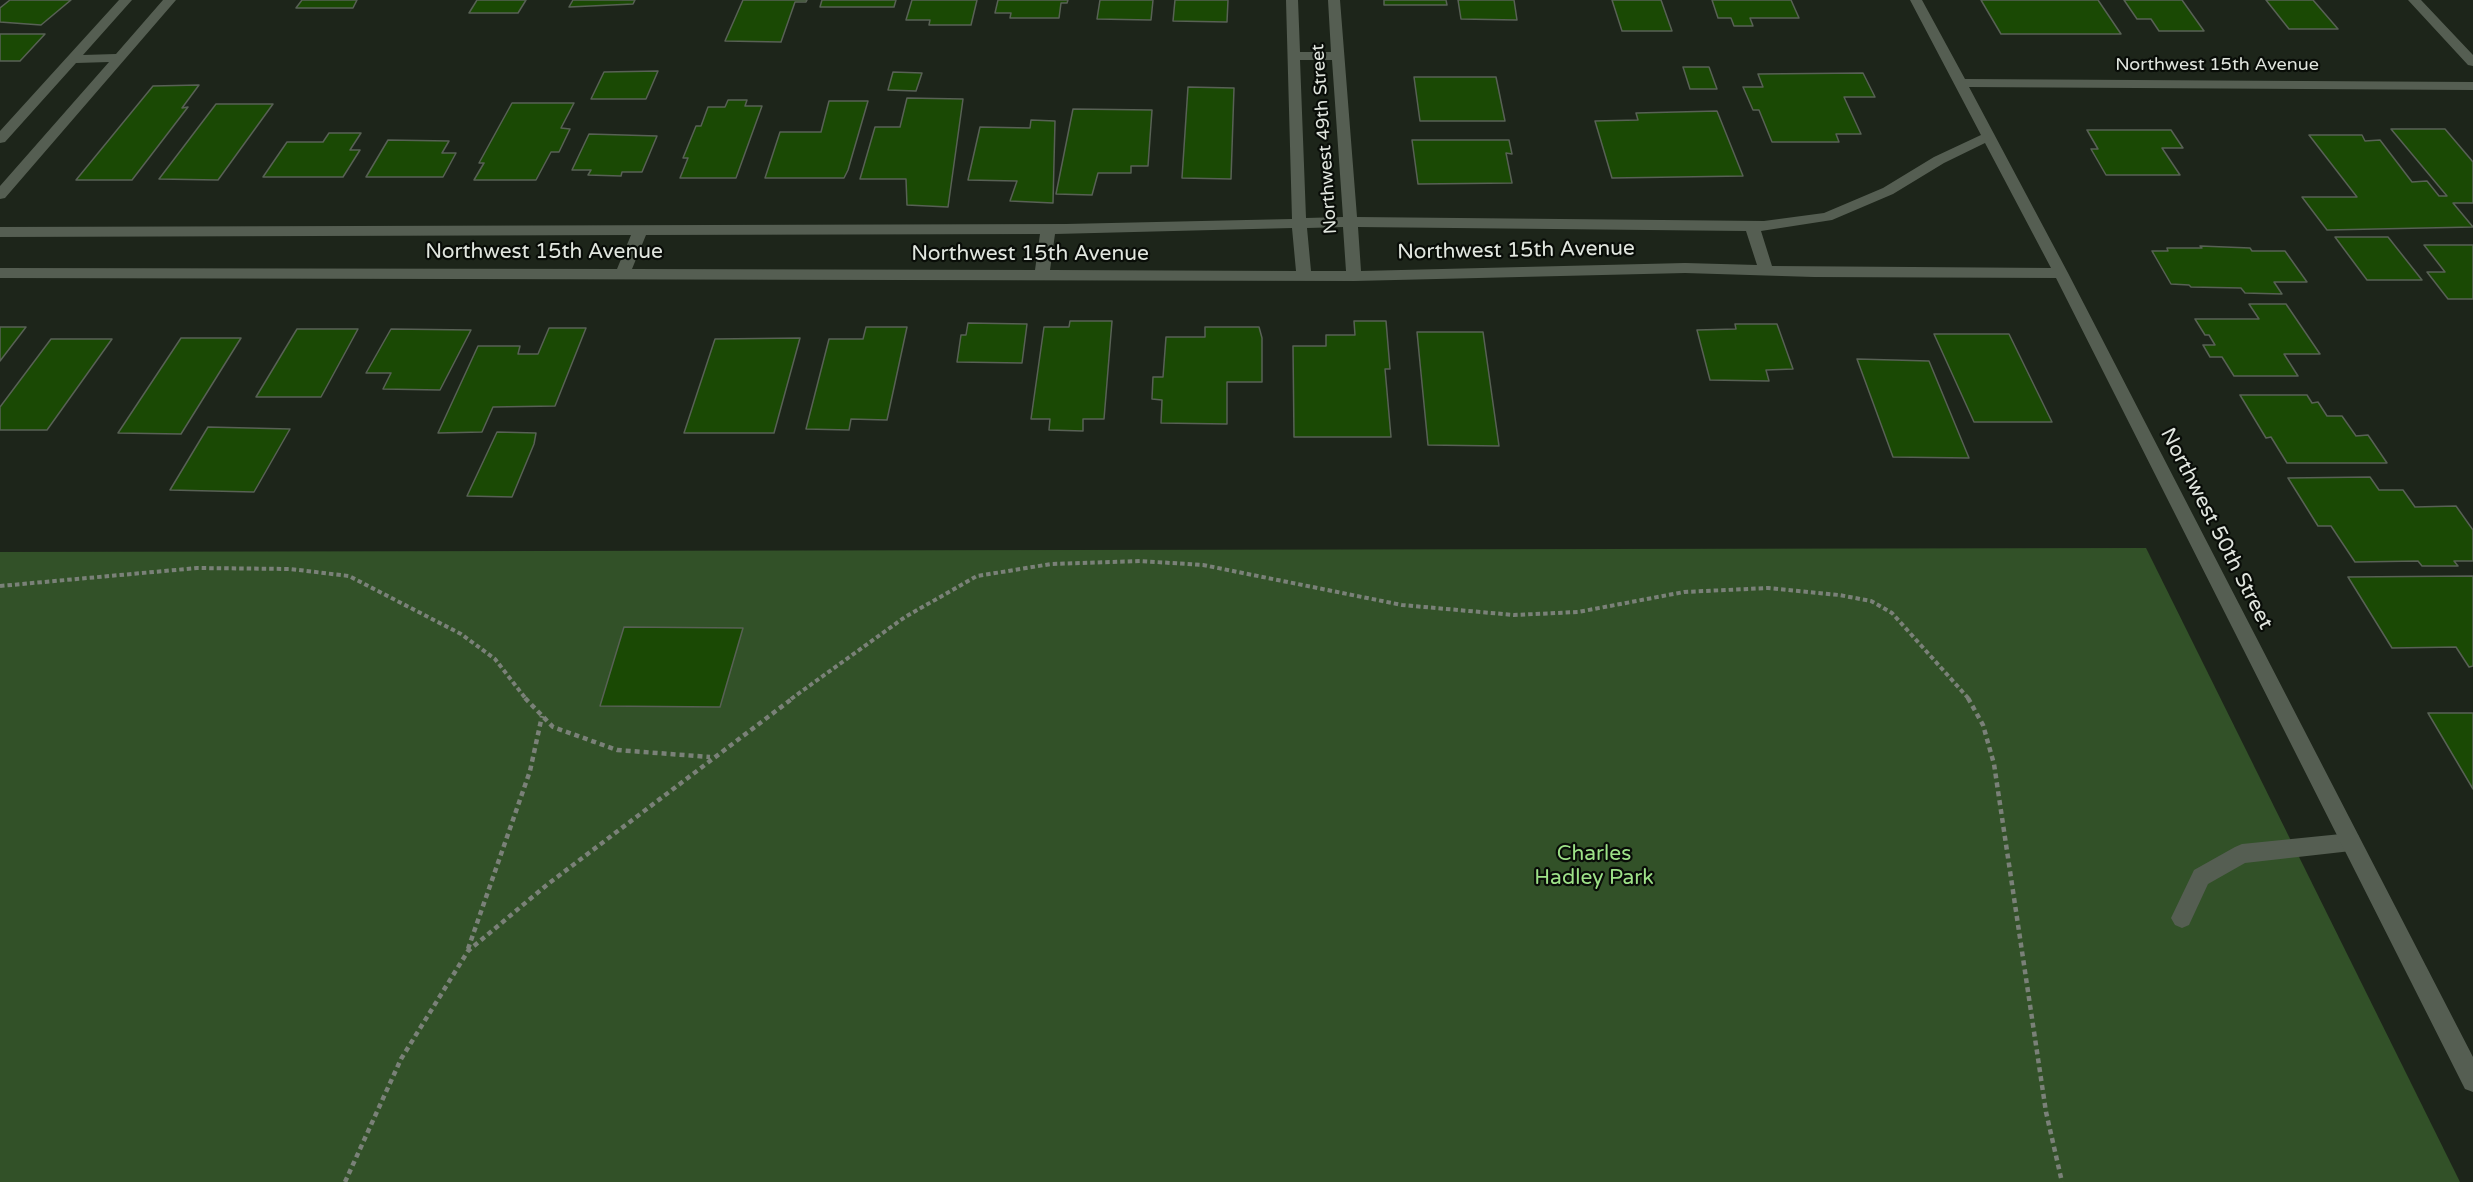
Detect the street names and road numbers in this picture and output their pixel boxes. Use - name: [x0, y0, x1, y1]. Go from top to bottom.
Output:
- street label: Northwest 49th Street: [1308, 43, 1342, 235]
- street label: Northwest 15th Avenue: [2115, 54, 2319, 76]
- street label: Northwest 15th Avenue: [1397, 236, 1635, 266]
- street label: Northwest 15th Avenue: [425, 239, 663, 265]
- street label: Northwest 15th Avenue: [911, 241, 1149, 267]
- street label: Northwest 50th Street: [2154, 424, 2278, 634]

